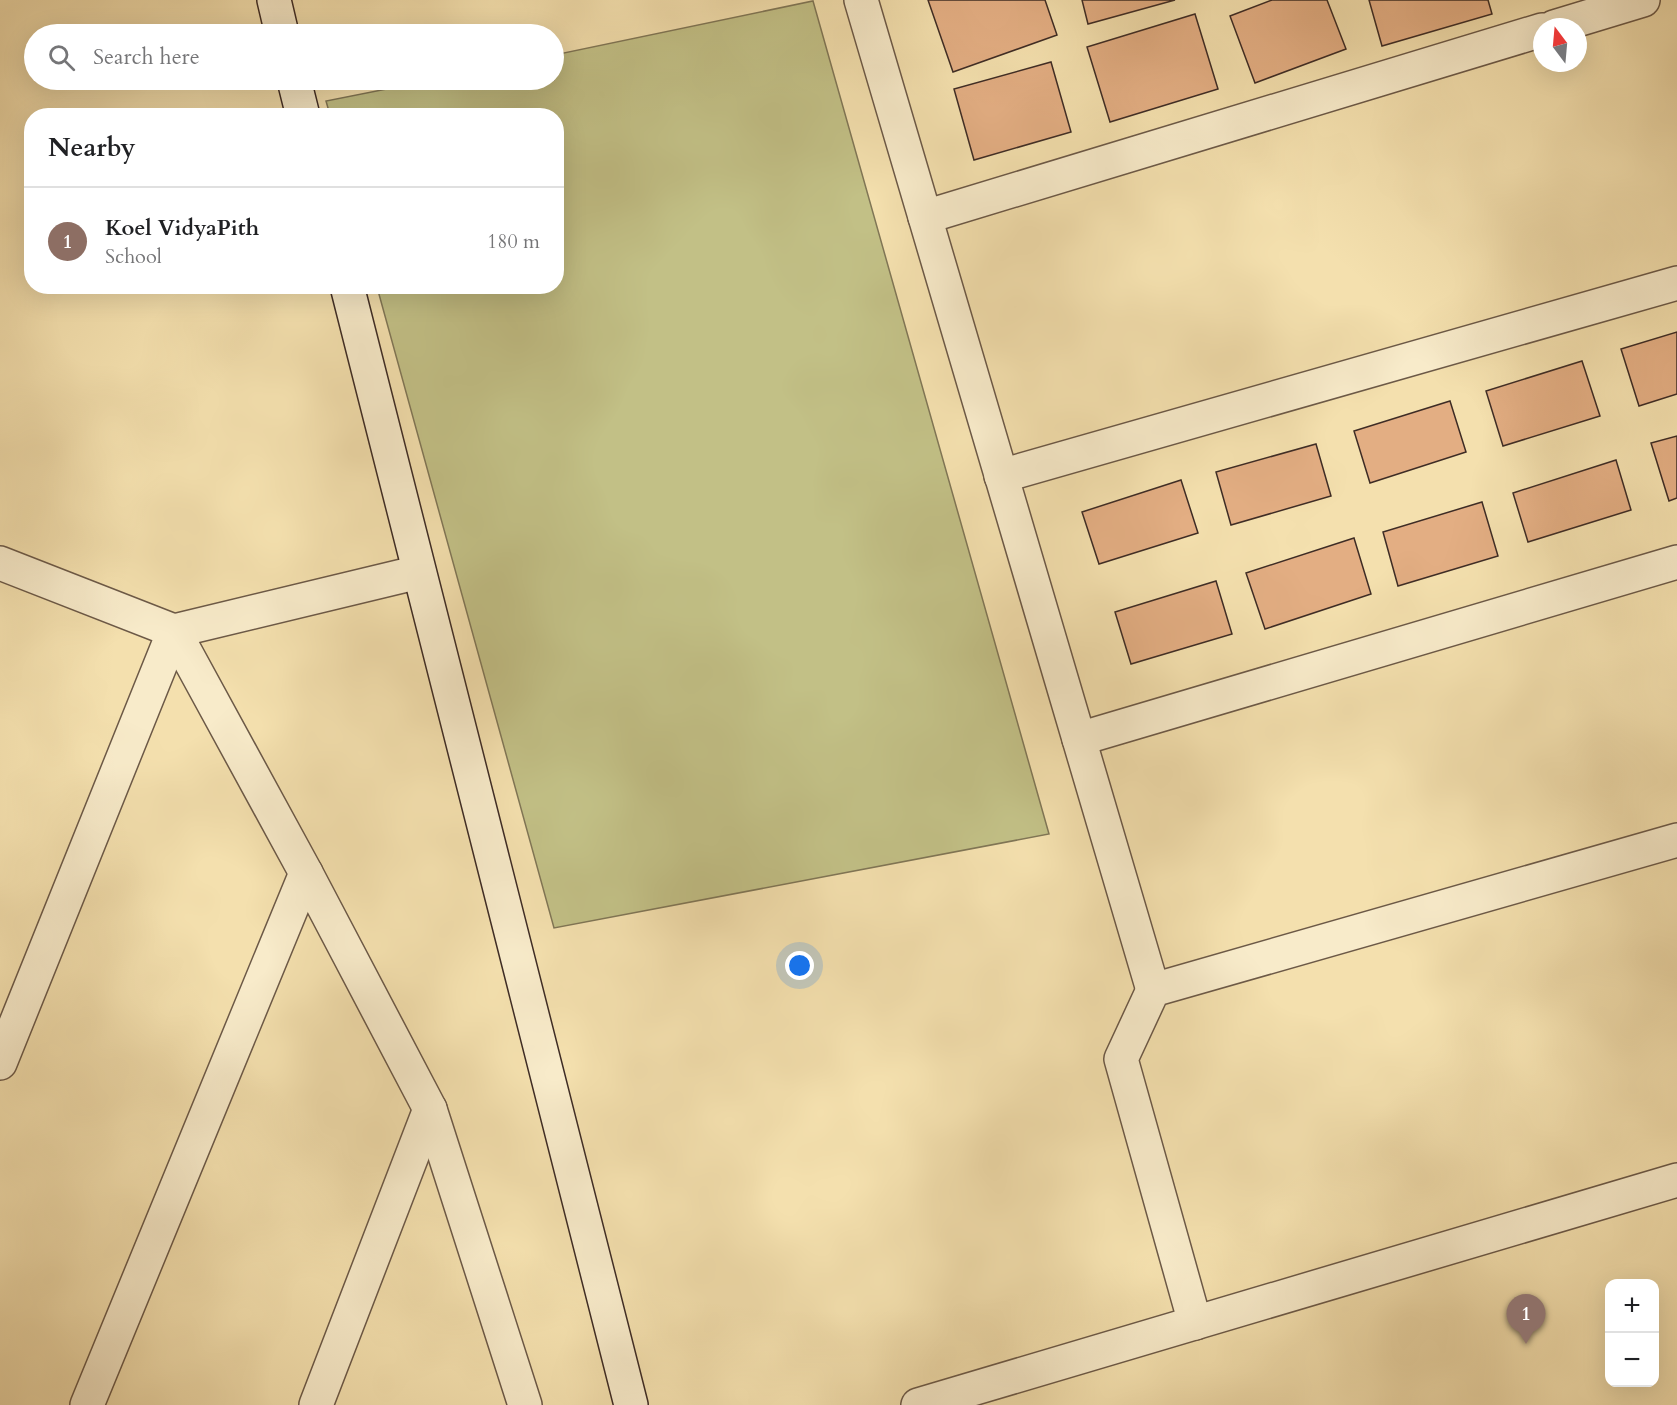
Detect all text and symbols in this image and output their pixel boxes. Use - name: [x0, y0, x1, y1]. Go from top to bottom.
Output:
- north arrow: [1533, 18, 1587, 72]
- search box: [24, 24, 564, 90]
- icon: search: [45, 41, 78, 74]
- text: Search here: [93, 42, 200, 72]
- text: Nearby: [48, 130, 136, 165]
- text: Koel VidyaPith: [105, 213, 259, 243]
- text: 1: [62, 228, 73, 255]
- text: 180 m: [487, 228, 540, 255]
- text: School: [105, 243, 162, 270]
- your location: [785, 951, 814, 980]
- map controls: [1605, 1279, 1659, 1387]
- button: +: [1605, 1279, 1659, 1333]
- pin: 1: [1506, 1294, 1546, 1344]
- button: −: [1605, 1333, 1659, 1387]

